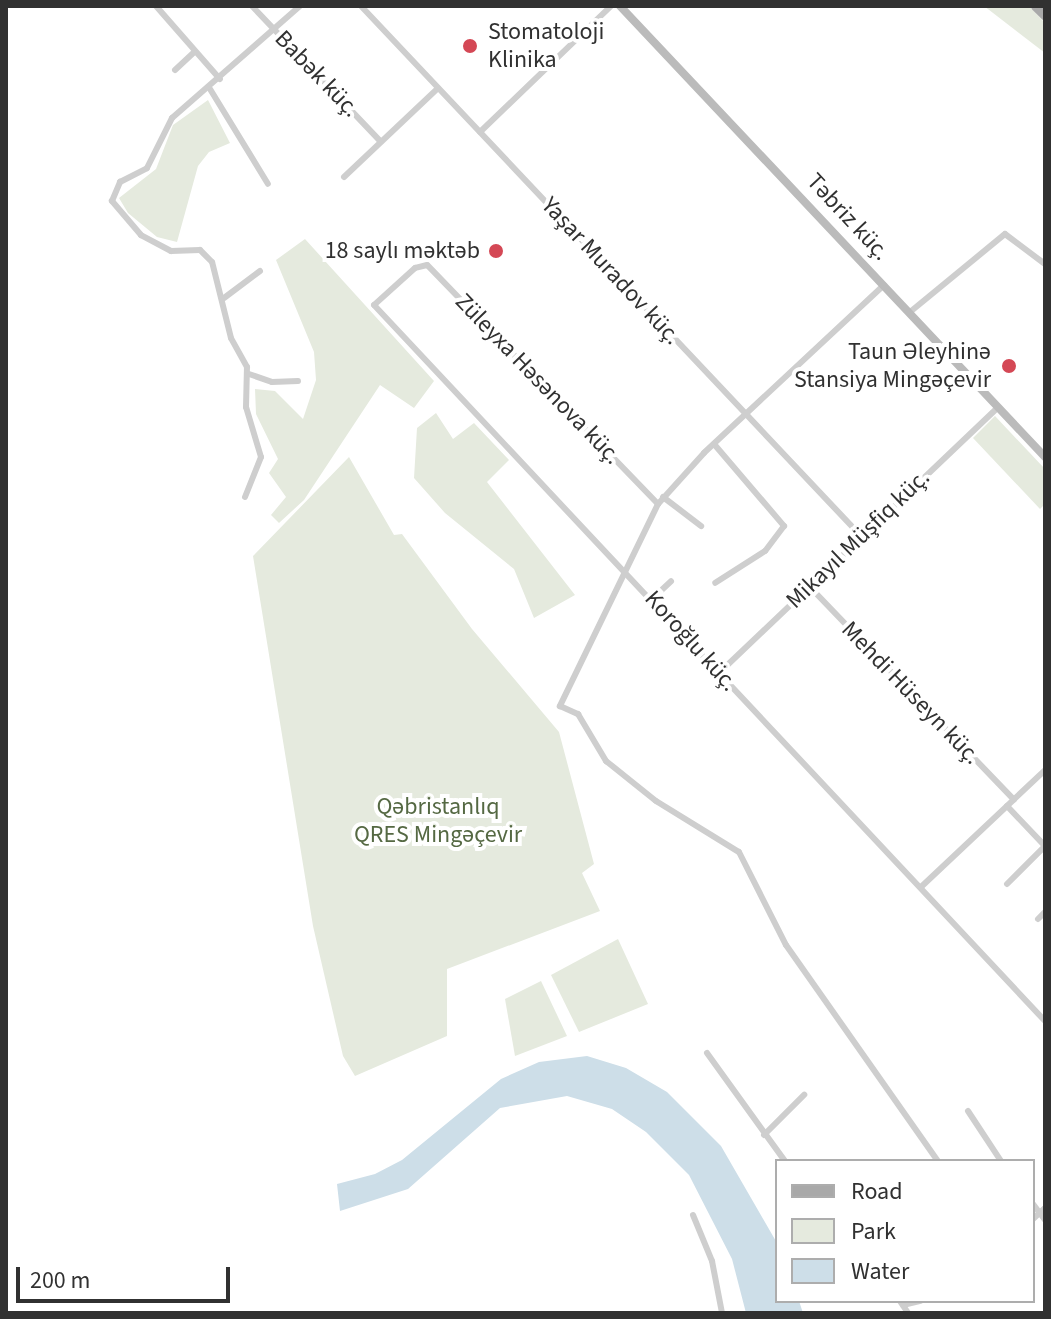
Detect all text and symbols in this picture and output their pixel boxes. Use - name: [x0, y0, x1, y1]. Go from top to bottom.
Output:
- place label: Stomatoloji Klinika: [488, 18, 604, 74]
- street label: Babək küç.: [269, 25, 365, 123]
- marker: Stomatoloji Klinika: [459, 35, 481, 57]
- street label: Təbriz küç.: [800, 167, 896, 267]
- street label: Yaşar Muradov küç.: [535, 191, 687, 351]
- place label: 18 saylı məktəb: [325, 237, 480, 265]
- marker: 18 saylı məktəb: [487, 242, 505, 260]
- street label: Züleyxa Həsənova küç.: [449, 288, 627, 470]
- place label: Taun Əleyhinə Stansiya Mingəçevir: [794, 338, 991, 394]
- marker: Taun Əleyhinə Stansiya Mingəçevir: [998, 355, 1020, 377]
- street label: Mikayıl Müşfiq küç.: [780, 463, 936, 615]
- street label: Koroğlu küç.: [638, 585, 744, 697]
- street label: Mehdi Hüseyn küç.: [835, 615, 987, 771]
- park label: Qəbristanlıq QRES Mingəçevir: [354, 793, 522, 849]
- legend: [775, 1159, 1035, 1303]
- text: Road: [851, 1174, 903, 1209]
- text: Park: [851, 1214, 896, 1249]
- scale bar: [20, 1251, 234, 1301]
- text: Water: [851, 1254, 909, 1289]
- text: 200 m: [30, 1263, 90, 1298]

